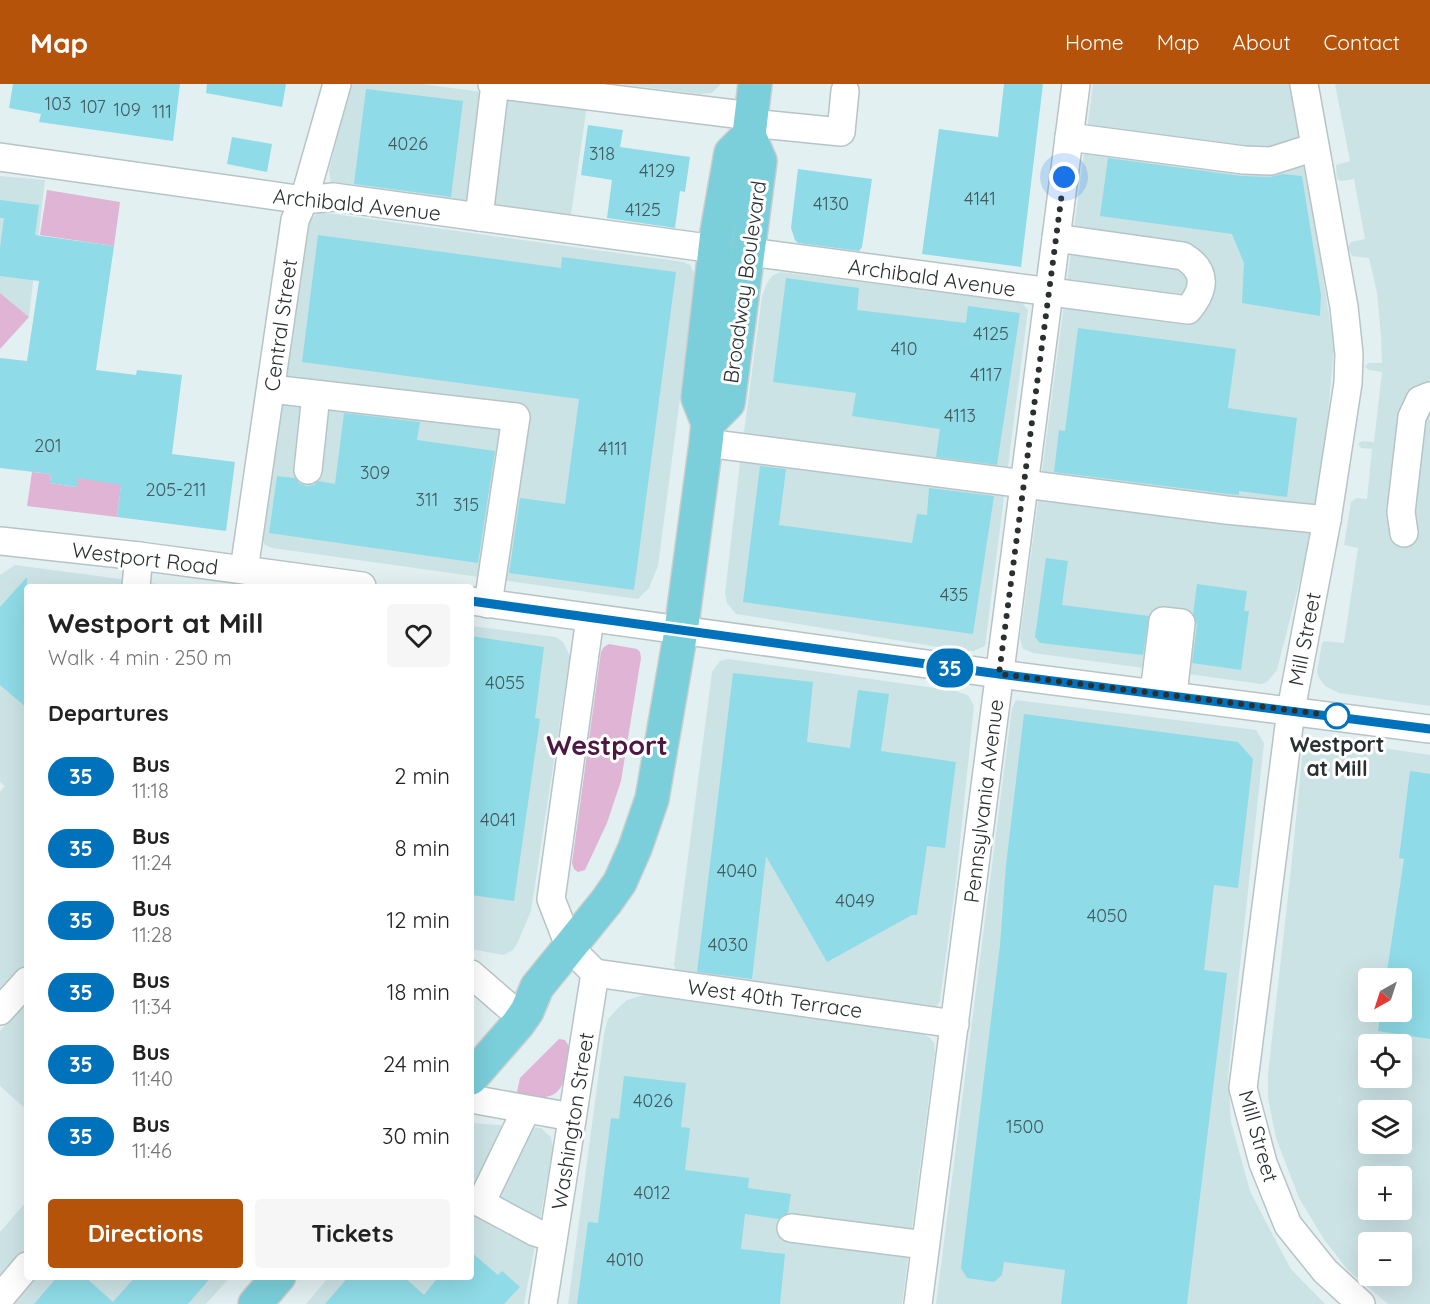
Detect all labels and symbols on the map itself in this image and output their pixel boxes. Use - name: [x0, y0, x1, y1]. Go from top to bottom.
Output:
- house number: 103: [45, 92, 71, 115]
- house number: 107: [80, 95, 106, 118]
- house number: 109: [113, 98, 141, 121]
- house number: 111: [152, 100, 172, 123]
- house number: 4026: [388, 132, 428, 155]
- house number: 318: [589, 142, 615, 165]
- house number: 4129: [639, 159, 675, 182]
- your location: [1049, 162, 1079, 192]
- street label: Broadway Boulevard: [717, 179, 771, 385]
- street label: Archibald Avenue: [272, 182, 442, 226]
- house number: 4141: [964, 187, 996, 210]
- house number: 4130: [813, 192, 849, 215]
- house number: 4125: [625, 198, 661, 221]
- street label: Archibald Avenue: [847, 252, 1017, 302]
- street label: Central Street: [258, 257, 302, 393]
- house number: 4125: [973, 322, 1009, 345]
- house number: 410: [891, 337, 917, 360]
- house number: 4117: [970, 363, 1002, 386]
- house number: 4113: [944, 404, 976, 427]
- house number: 201: [34, 434, 62, 457]
- house number: 4111: [598, 437, 628, 460]
- house number: 309: [360, 461, 390, 484]
- house number: 205-211: [146, 478, 206, 501]
- house number: 311: [416, 488, 438, 511]
- house number: 315: [453, 493, 479, 516]
- street label: Westport Road: [70, 536, 220, 580]
- house number: 435: [940, 583, 968, 606]
- street label: Mill Street: [1282, 590, 1326, 688]
- line badge: 35: [923, 648, 977, 688]
- house number: 4055: [485, 671, 525, 694]
- street label: Pennsylvania Avenue: [958, 698, 1008, 904]
- marker: Westport at Mill: [1324, 703, 1350, 729]
- district label: Westport: [546, 728, 668, 762]
- place label: Westport at Mill: [1290, 731, 1384, 781]
- house number: 4041: [480, 808, 516, 831]
- house number: 4040: [717, 859, 757, 882]
- house number: 4049: [835, 889, 875, 912]
- house number: 4050: [1087, 904, 1127, 927]
- house number: 4030: [708, 933, 748, 956]
- north arrow: [1358, 968, 1412, 1022]
- street label: West 40th Terrace: [686, 973, 864, 1023]
- street label: Washington Street: [545, 1030, 599, 1212]
- street label: Mill Street: [1233, 1087, 1285, 1185]
- house number: 4026: [633, 1089, 673, 1112]
- house number: 1500: [1006, 1115, 1044, 1138]
- house number: 4012: [634, 1181, 670, 1204]
- house number: 4010: [606, 1248, 644, 1271]

